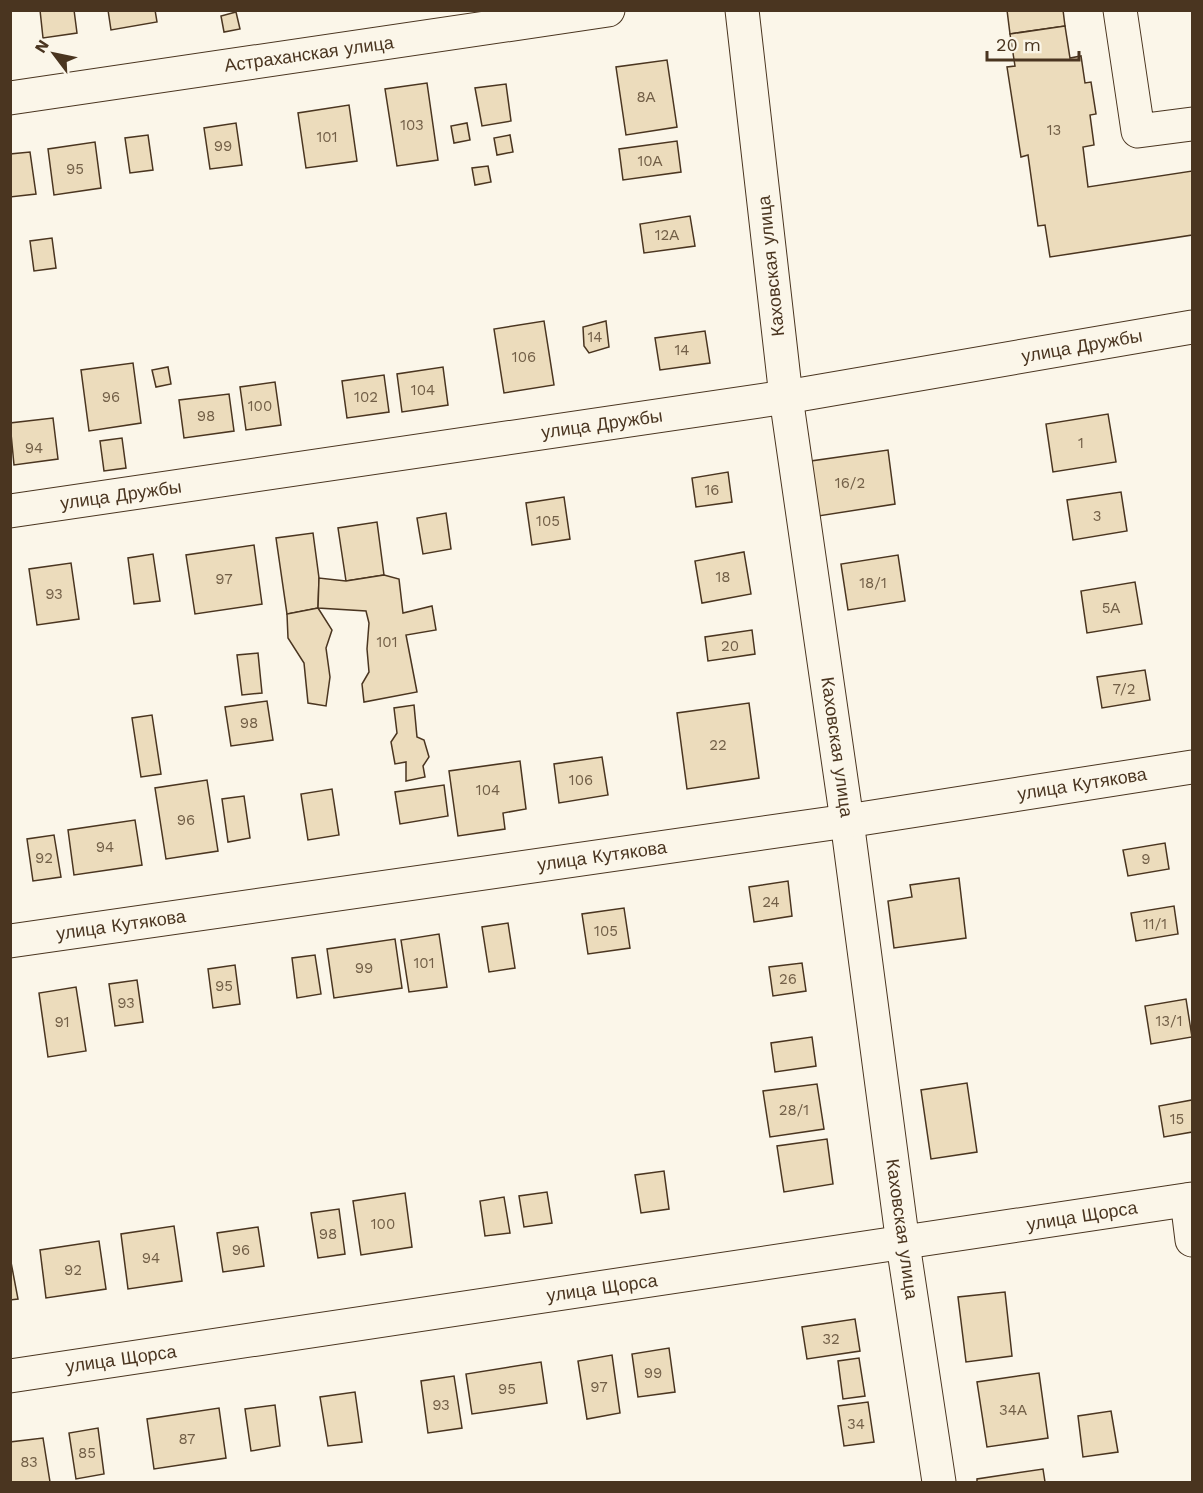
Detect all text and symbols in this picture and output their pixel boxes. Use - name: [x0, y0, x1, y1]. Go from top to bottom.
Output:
- north arrow: [24, 24, 84, 84]
- scale bar: [987, 24, 1078, 62]
- street label: Астраханская улица: [223, 31, 396, 76]
- text: 20 m: [996, 34, 1041, 55]
- text: N: [31, 36, 53, 56]
- house number: 8А: [636, 88, 656, 106]
- house number: 103: [400, 116, 424, 134]
- house number: 13: [1047, 121, 1061, 139]
- house number: 101: [316, 128, 338, 146]
- house number: 99: [214, 137, 232, 155]
- house number: 10А: [637, 152, 663, 170]
- house number: 95: [66, 160, 84, 178]
- street label: Каховская улица: [753, 194, 788, 337]
- house number: 12А: [655, 226, 679, 244]
- street label: улица Дружбы: [1020, 325, 1144, 366]
- house number: 14: [587, 328, 603, 346]
- house number: 14: [674, 341, 690, 359]
- house number: 106: [512, 348, 536, 366]
- house number: 104: [411, 381, 435, 399]
- house number: 96: [102, 388, 120, 406]
- house number: 102: [354, 388, 378, 406]
- house number: 100: [248, 397, 272, 415]
- street label: улица Дружбы: [540, 405, 664, 442]
- house number: 98: [197, 407, 215, 425]
- house number: 1: [1078, 434, 1084, 452]
- house number: 94: [25, 439, 43, 457]
- house number: 16/2: [835, 474, 865, 492]
- street label: улица Дружбы: [59, 476, 183, 513]
- house number: 16: [705, 481, 719, 499]
- house number: 3: [1093, 507, 1101, 525]
- house number: 105: [536, 512, 560, 530]
- house number: 18: [715, 568, 731, 586]
- house number: 97: [215, 570, 233, 588]
- house number: 18/1: [859, 574, 887, 592]
- house number: 93: [45, 585, 63, 603]
- house number: 5А: [1102, 599, 1120, 617]
- house number: 101: [376, 633, 398, 651]
- house number: 20: [721, 637, 739, 655]
- street label: Каховская улица: [817, 675, 858, 819]
- house number: 7/2: [1113, 680, 1135, 698]
- house number: 98: [240, 714, 258, 732]
- house number: 22: [709, 736, 727, 754]
- street label: улица Кутякова: [1016, 763, 1149, 804]
- house number: 106: [569, 771, 593, 789]
- house number: 104: [476, 781, 500, 799]
- house number: 96: [177, 811, 195, 829]
- street label: улица Кутякова: [536, 836, 669, 875]
- house number: 94: [96, 838, 114, 856]
- house number: 92: [35, 849, 53, 867]
- house number: 9: [1141, 850, 1151, 868]
- house number: 24: [762, 893, 780, 911]
- street label: улица Кутякова: [55, 905, 188, 944]
- house number: 11/1: [1143, 915, 1167, 933]
- house number: 105: [594, 922, 618, 940]
- house number: 101: [413, 954, 435, 972]
- house number: 99: [355, 959, 373, 977]
- house number: 26: [779, 970, 797, 988]
- house number: 95: [215, 977, 233, 995]
- house number: 93: [117, 994, 135, 1012]
- house number: 13/1: [1155, 1012, 1183, 1030]
- house number: 91: [54, 1013, 70, 1031]
- house number: 28/1: [779, 1101, 809, 1119]
- house number: 15: [1170, 1110, 1184, 1128]
- street label: Каховская улица: [882, 1157, 923, 1301]
- street label: улица Щорса: [1025, 1196, 1140, 1235]
- house number: 100: [371, 1215, 395, 1233]
- house number: 98: [319, 1225, 337, 1243]
- house number: 96: [232, 1241, 250, 1259]
- house number: 94: [142, 1249, 160, 1267]
- house number: 92: [64, 1261, 82, 1279]
- street label: улица Щорса: [545, 1269, 660, 1306]
- house number: 32: [822, 1330, 840, 1348]
- street label: улица Щорса: [64, 1340, 179, 1377]
- house number: 99: [644, 1364, 662, 1382]
- house number: 97: [590, 1378, 608, 1396]
- house number: 95: [498, 1380, 516, 1398]
- house number: 93: [432, 1396, 450, 1414]
- house number: 34А: [999, 1401, 1027, 1419]
- house number: 34: [847, 1415, 865, 1433]
- house number: 87: [178, 1430, 196, 1448]
- house number: 85: [78, 1444, 96, 1462]
- house number: 83: [20, 1453, 38, 1471]

